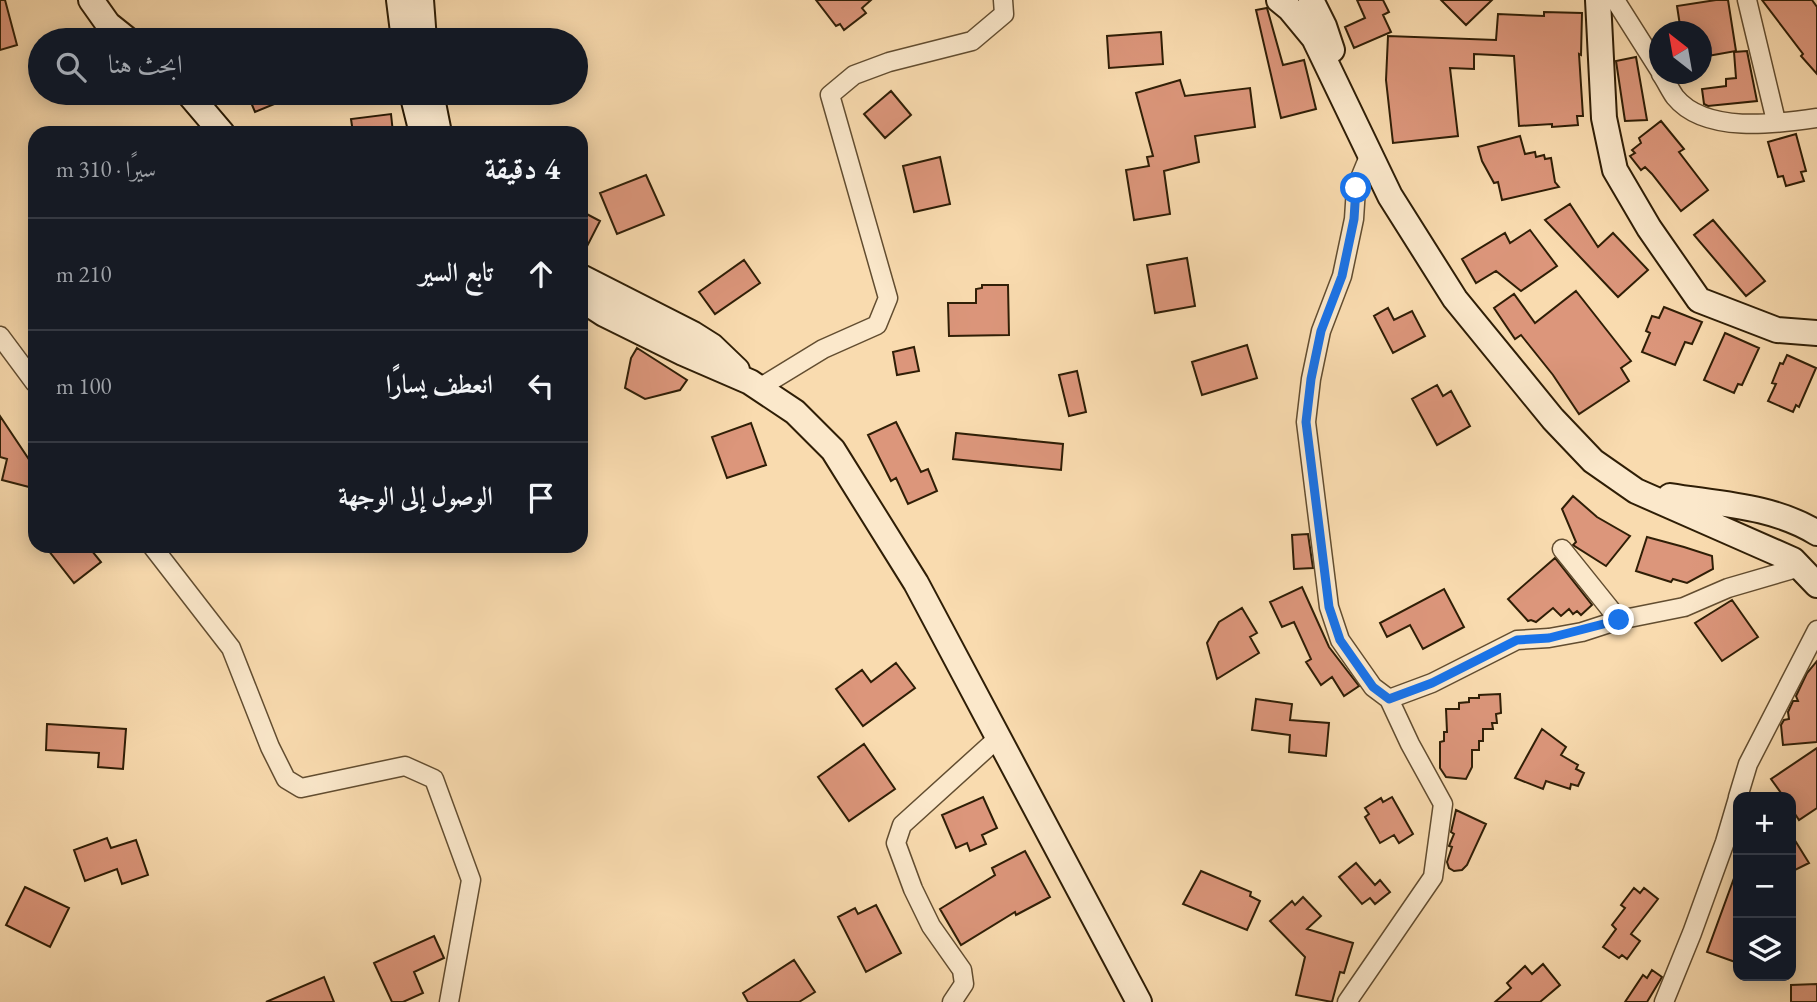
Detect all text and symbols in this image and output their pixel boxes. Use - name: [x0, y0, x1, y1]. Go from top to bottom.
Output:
- north arrow: [1649, 21, 1712, 84]
- search box: [28, 28, 588, 105]
- text: ابحث هنا: [108, 47, 183, 81]
- icon: search: [52, 48, 90, 86]
- text: 4 دقيقة: [485, 149, 560, 188]
- text: سيرًا · 310 m: [56, 154, 156, 184]
- route start: [1340, 172, 1371, 203]
- text: تابع السير: [419, 255, 493, 289]
- icon: ahead: [522, 255, 560, 293]
- text: 210 m: [56, 259, 112, 289]
- text: انعطف يسارًا: [386, 367, 493, 401]
- icon: left: [522, 367, 560, 405]
- text: 100 m: [56, 371, 112, 401]
- text: الوصول إلى الوجهة: [338, 479, 493, 513]
- icon: arrive: [522, 479, 560, 517]
- route end: [1603, 604, 1634, 635]
- map controls: [1733, 792, 1796, 981]
- button: +: [1733, 792, 1796, 855]
- button: −: [1733, 855, 1796, 918]
- button: layers: [1733, 918, 1796, 981]

